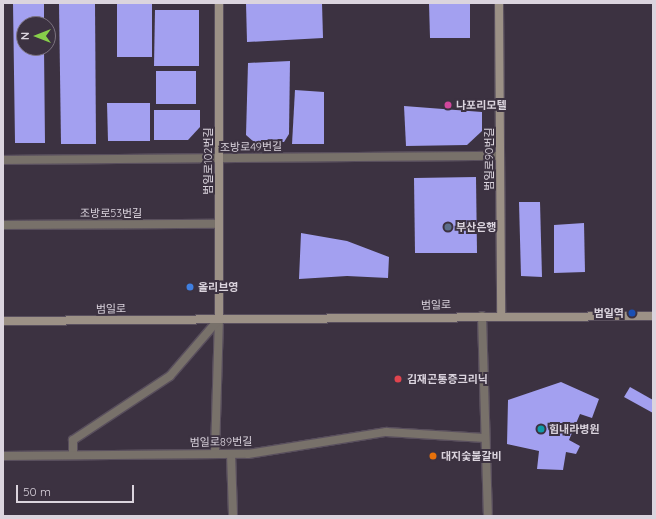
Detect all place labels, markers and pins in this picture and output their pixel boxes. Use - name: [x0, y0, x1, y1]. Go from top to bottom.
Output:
- place label: 나포리모텔: [456, 98, 507, 112]
- marker: 나포리모텔: [443, 100, 453, 110]
- place label: 부산은행: [456, 220, 496, 234]
- marker: 부산은행: [443, 222, 453, 232]
- place label: 올리브영: [198, 280, 238, 294]
- marker: 올리브영: [185, 282, 195, 292]
- place label: 범일역: [594, 306, 624, 320]
- marker: 범일역: [627, 308, 637, 318]
- place label: 김재곤통증크리닉: [407, 372, 488, 386]
- marker: 김재곤통증크리닉: [392, 373, 404, 385]
- place label: 힘내라병원: [549, 422, 600, 436]
- marker: 힘내라병원: [536, 424, 546, 434]
- place label: 대지숯불갈비: [441, 449, 502, 463]
- marker: 대지숯불갈비: [428, 451, 438, 461]

